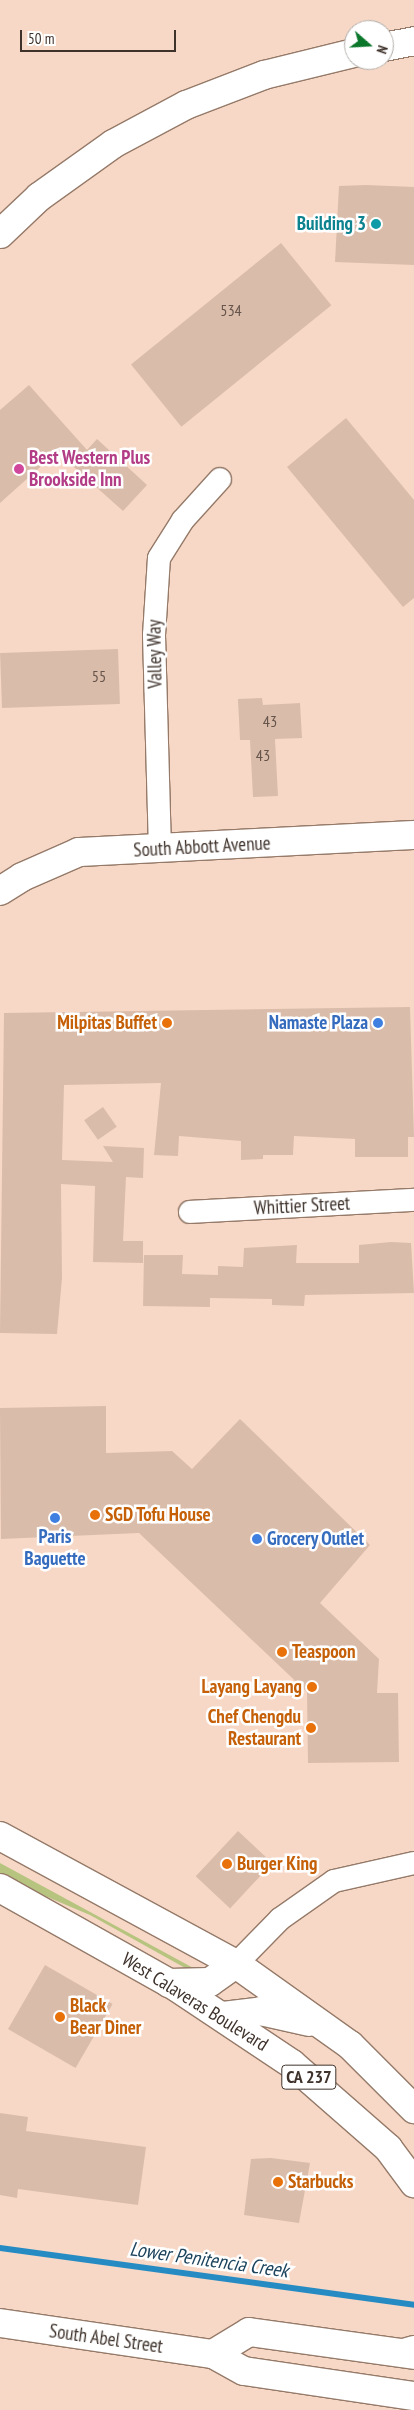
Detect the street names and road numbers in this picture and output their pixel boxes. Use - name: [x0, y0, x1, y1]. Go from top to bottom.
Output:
- street label: Valley Way: [143, 619, 167, 689]
- street label: South Abbott Avenue: [132, 832, 272, 862]
- street label: Whittier Street: [253, 1192, 351, 1220]
- street label: West Calaveras Boulevard: [118, 1948, 272, 2056]
- road number: CA 237: [280, 2062, 338, 2092]
- street label: South Abel Street: [47, 2320, 165, 2358]

